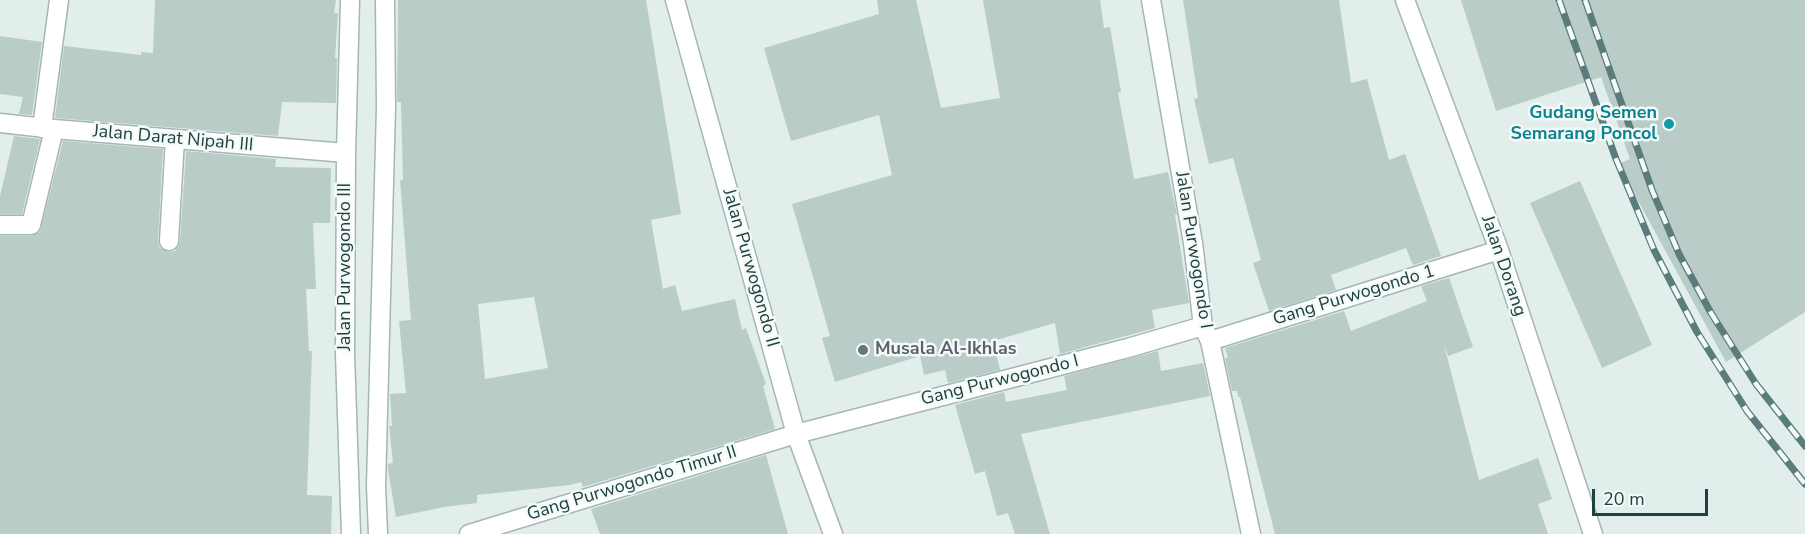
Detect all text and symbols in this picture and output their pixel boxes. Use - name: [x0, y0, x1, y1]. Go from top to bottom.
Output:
- place label: Gudang Semen Semarang Poncol: [1511, 103, 1657, 146]
- marker: Gudang Semen Semarang Poncol: [1662, 117, 1676, 131]
- street label: Jalan Darat Nipah III: [92, 121, 254, 157]
- street label: Jalan Purwogondo I: [1170, 170, 1216, 330]
- street label: Jalan Purwogondo III: [335, 183, 357, 351]
- street label: Jalan Purwogondo II: [717, 186, 783, 350]
- street label: Jalan Dorang: [1476, 213, 1530, 319]
- street label: Gang Purwogondo 1: [1270, 261, 1438, 331]
- place label: Musala Al-Ikhlas: [875, 339, 1017, 361]
- marker: Musala Al-Ikhlas: [856, 343, 870, 357]
- street label: Gang Purwogondo I: [919, 351, 1081, 411]
- street label: Gang Purwogondo Timur II: [525, 442, 739, 526]
- scale bar: [1595, 477, 1710, 515]
- text: 20 m: [1603, 487, 1645, 511]

